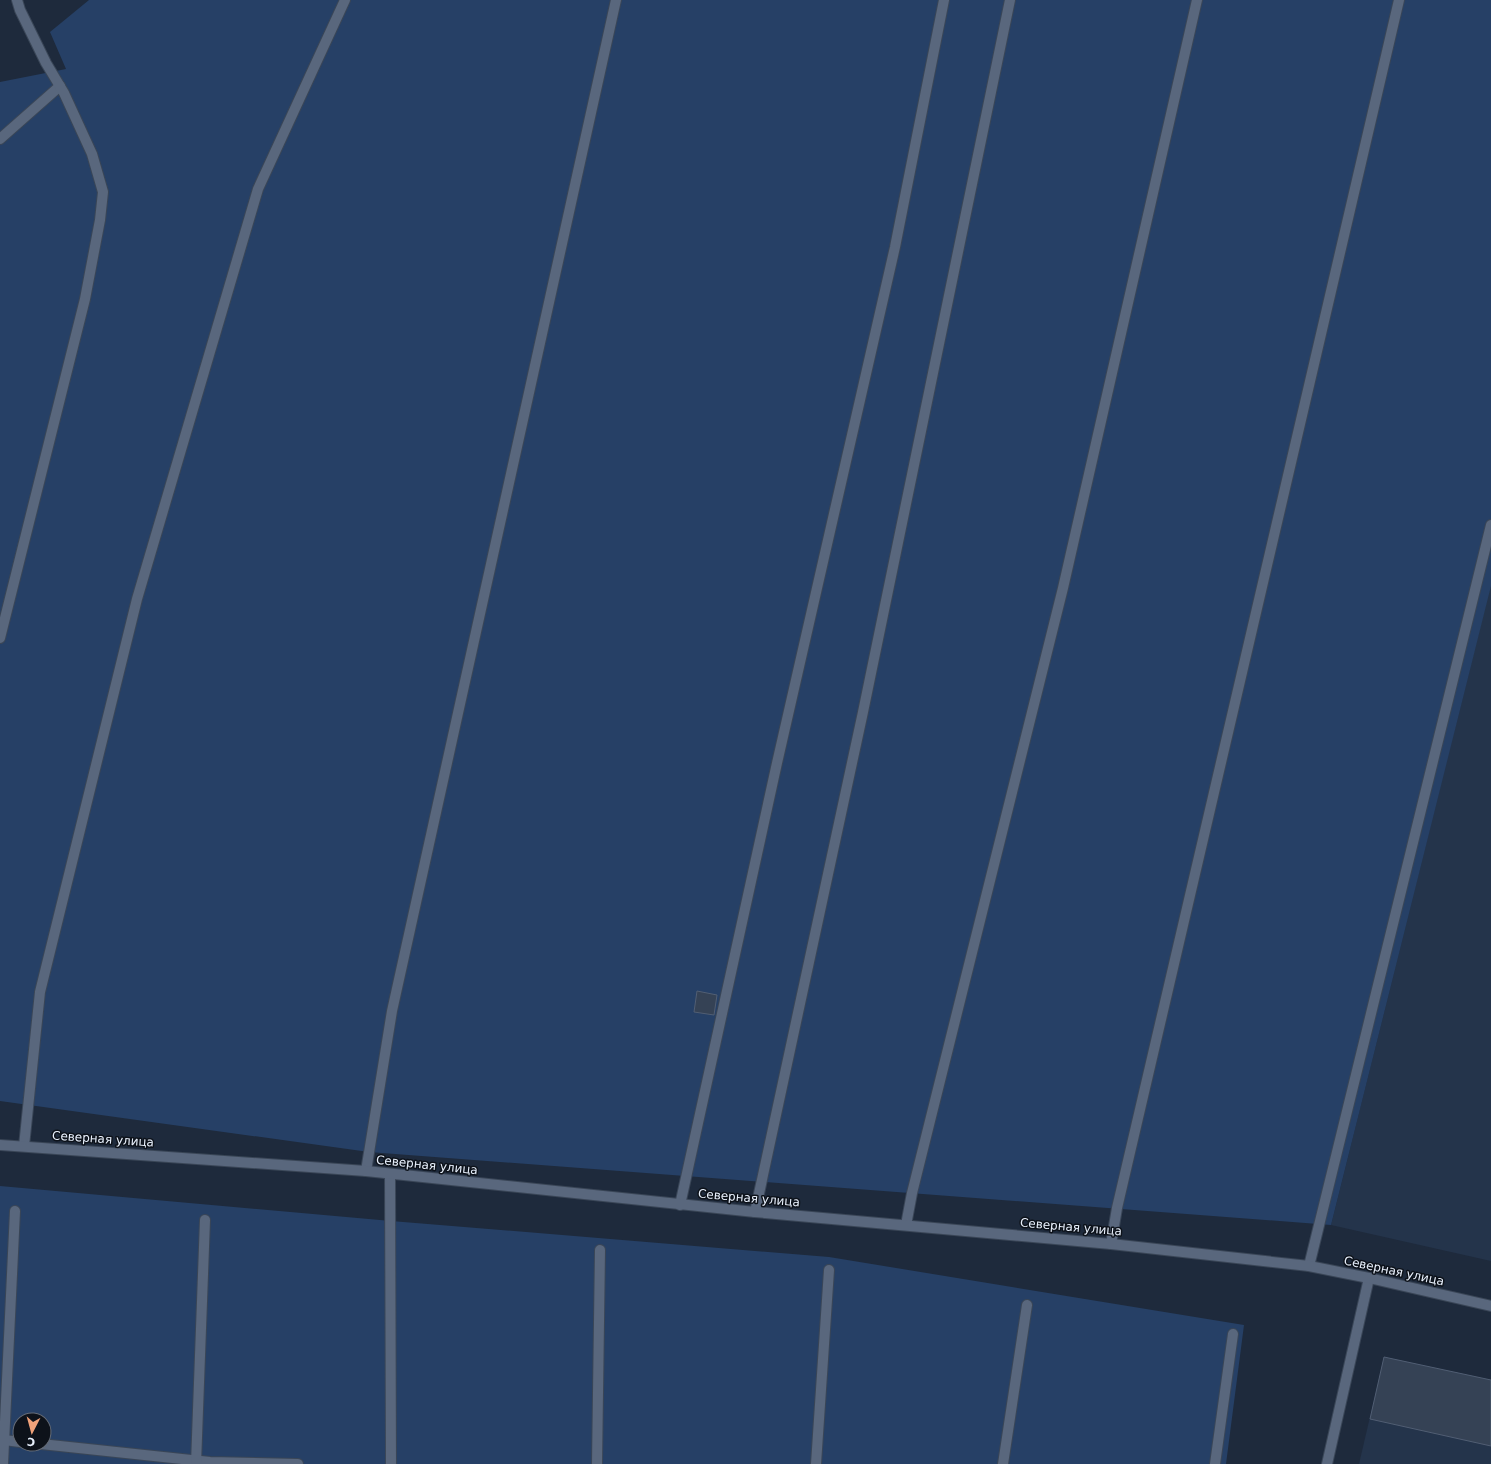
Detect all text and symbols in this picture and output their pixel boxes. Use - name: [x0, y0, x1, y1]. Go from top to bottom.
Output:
- street label: Северная улица: [52, 1128, 154, 1150]
- street label: Северная улица: [375, 1153, 479, 1177]
- street label: Северная улица: [697, 1187, 801, 1209]
- street label: Северная улица: [1019, 1216, 1123, 1238]
- street label: Северная улица: [1343, 1254, 1445, 1288]
- north arrow: [12, 1412, 52, 1452]
- text: С: [26, 1435, 36, 1448]

